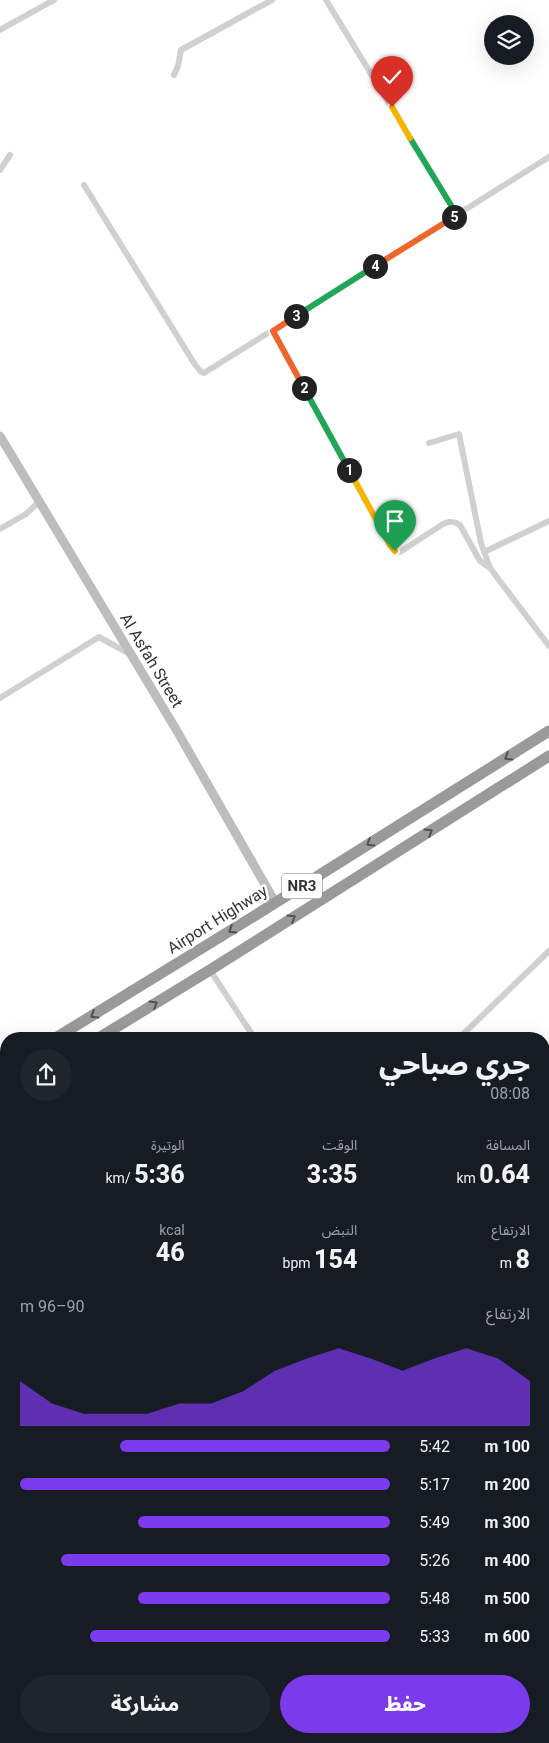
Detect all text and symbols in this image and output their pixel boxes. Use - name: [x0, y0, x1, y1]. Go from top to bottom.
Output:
- map controls: [484, 15, 534, 65]
- button: layers: [484, 15, 534, 65]
- pin: [371, 56, 413, 107]
- icon: check: [378, 63, 406, 91]
- pin: 5: [442, 204, 466, 230]
- text: 5: [450, 209, 459, 225]
- pin: 4: [362, 254, 388, 278]
- text: 4: [371, 258, 380, 274]
- pin: 3: [284, 304, 308, 328]
- text: 3: [292, 308, 301, 324]
- pin: 2: [292, 376, 316, 400]
- text: 2: [300, 380, 309, 396]
- pin: 1: [336, 458, 362, 482]
- text: 1: [345, 462, 354, 478]
- pin: [374, 500, 416, 551]
- icon: arrive: [381, 507, 409, 535]
- street label: Al Asfah Street: [116, 610, 187, 711]
- one-way arrow: [504, 751, 513, 761]
- one-way arrow: [424, 829, 433, 838]
- one-way arrow: [366, 837, 375, 847]
- road number: NR3: [282, 874, 322, 898]
- street label: Airport Highway: [164, 881, 271, 958]
- one-way arrow: [286, 915, 295, 925]
- one-way arrow: [229, 923, 238, 933]
- one-way arrow: [148, 1001, 157, 1011]
- one-way arrow: [90, 1008, 99, 1018]
- text: جري صباحي: [379, 1048, 530, 1081]
- button: share: [20, 1049, 72, 1101]
- text: 08:08: [490, 1084, 530, 1103]
- text: الوتيرة: [151, 1137, 185, 1153]
- text: الوقت: [322, 1137, 357, 1153]
- text: المسافة: [486, 1137, 530, 1153]
- text: 5:36: [134, 1160, 185, 1189]
- text: 3:35: [307, 1160, 357, 1189]
- text: 0.64: [479, 1160, 530, 1189]
- text: /km: [106, 1170, 134, 1186]
- text: km: [456, 1170, 479, 1186]
- text: kcal: [159, 1222, 185, 1238]
- text: النبض: [322, 1222, 357, 1238]
- text: الارتفاع: [492, 1222, 530, 1238]
- text: 46: [156, 1238, 185, 1267]
- text: 154: [314, 1245, 357, 1274]
- text: 8: [516, 1245, 530, 1274]
- text: bpm: [283, 1255, 314, 1271]
- text: m: [500, 1255, 516, 1271]
- text: 90–96 m: [20, 1297, 84, 1316]
- text: الارتفاع: [486, 1304, 530, 1323]
- text: 5:42: [419, 1437, 450, 1456]
- text: 100 m: [485, 1437, 530, 1456]
- text: 5:17: [419, 1475, 450, 1494]
- text: 200 m: [485, 1475, 530, 1494]
- text: 5:49: [419, 1513, 450, 1532]
- text: 300 m: [485, 1513, 530, 1532]
- text: 5:26: [419, 1551, 450, 1570]
- text: 400 m: [485, 1551, 530, 1570]
- text: 5:48: [419, 1589, 450, 1608]
- text: 500 m: [485, 1589, 530, 1608]
- text: 5:33: [419, 1627, 450, 1646]
- text: 600 m: [485, 1627, 530, 1646]
- button: مشاركة: [20, 1675, 270, 1733]
- button: حفظ: [280, 1675, 530, 1733]

